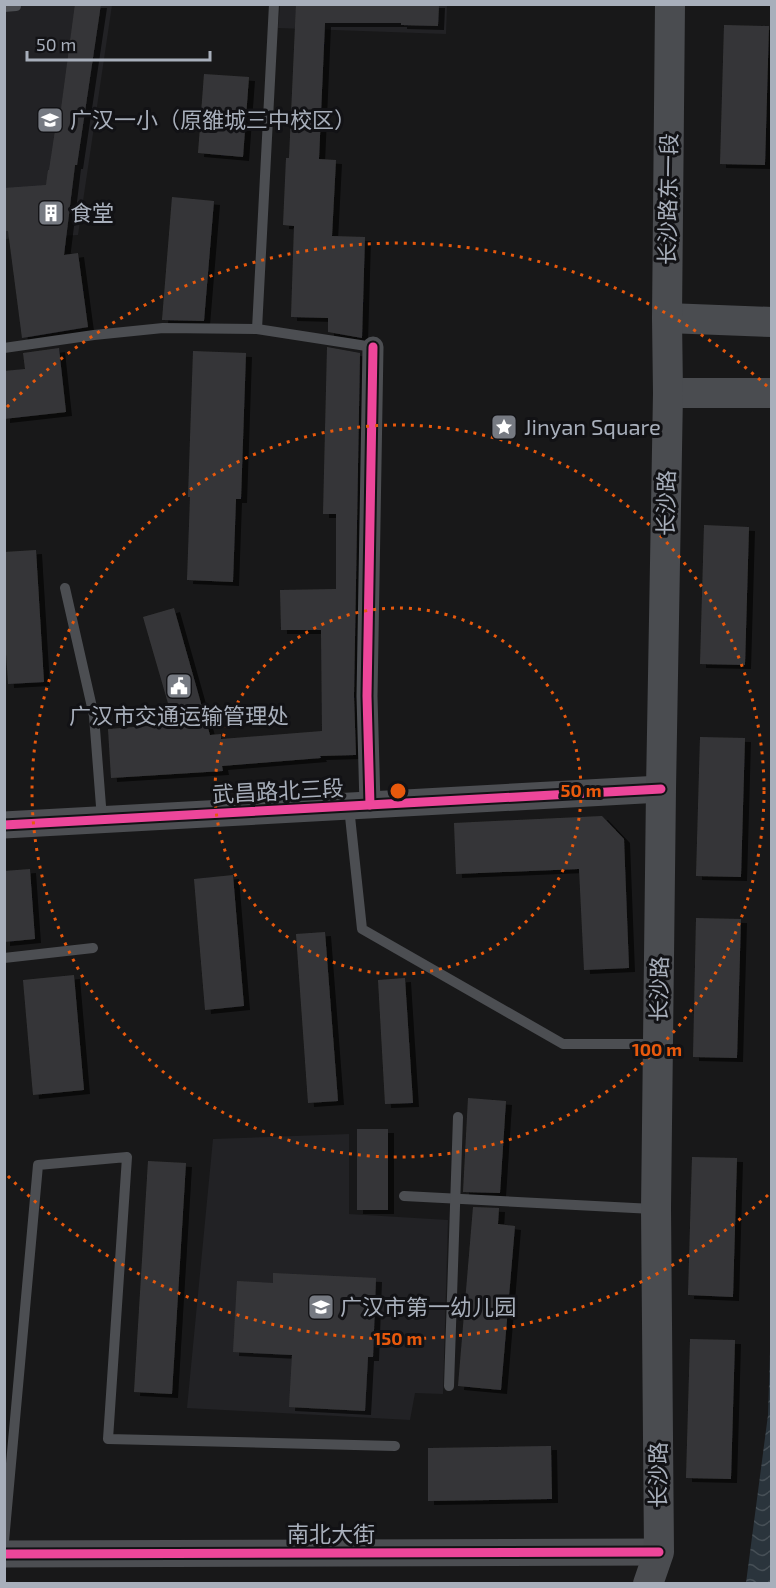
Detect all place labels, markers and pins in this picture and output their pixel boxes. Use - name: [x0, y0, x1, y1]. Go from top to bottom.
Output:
- school or university icon: 广汉一小（原雒城三中校区）: [35, 105, 65, 135]
- place label: 广汉一小（原雒城三中校区）: [70, 106, 356, 132]
- building icon: 食堂: [36, 198, 66, 228]
- place label: 食堂: [70, 199, 114, 225]
- place icon: Jinyan Square: [489, 412, 519, 442]
- place label: Jinyan Square: [524, 413, 661, 439]
- public building icon: 广汉市交通运输管理处: [164, 671, 194, 701]
- place label: 广汉市交通运输管理处: [69, 702, 289, 728]
- centre of rings: [388, 781, 408, 801]
- school or university icon: 广汉市第一幼儿园: [306, 1292, 336, 1322]
- place label: 广汉市第一幼儿园: [340, 1293, 516, 1319]

